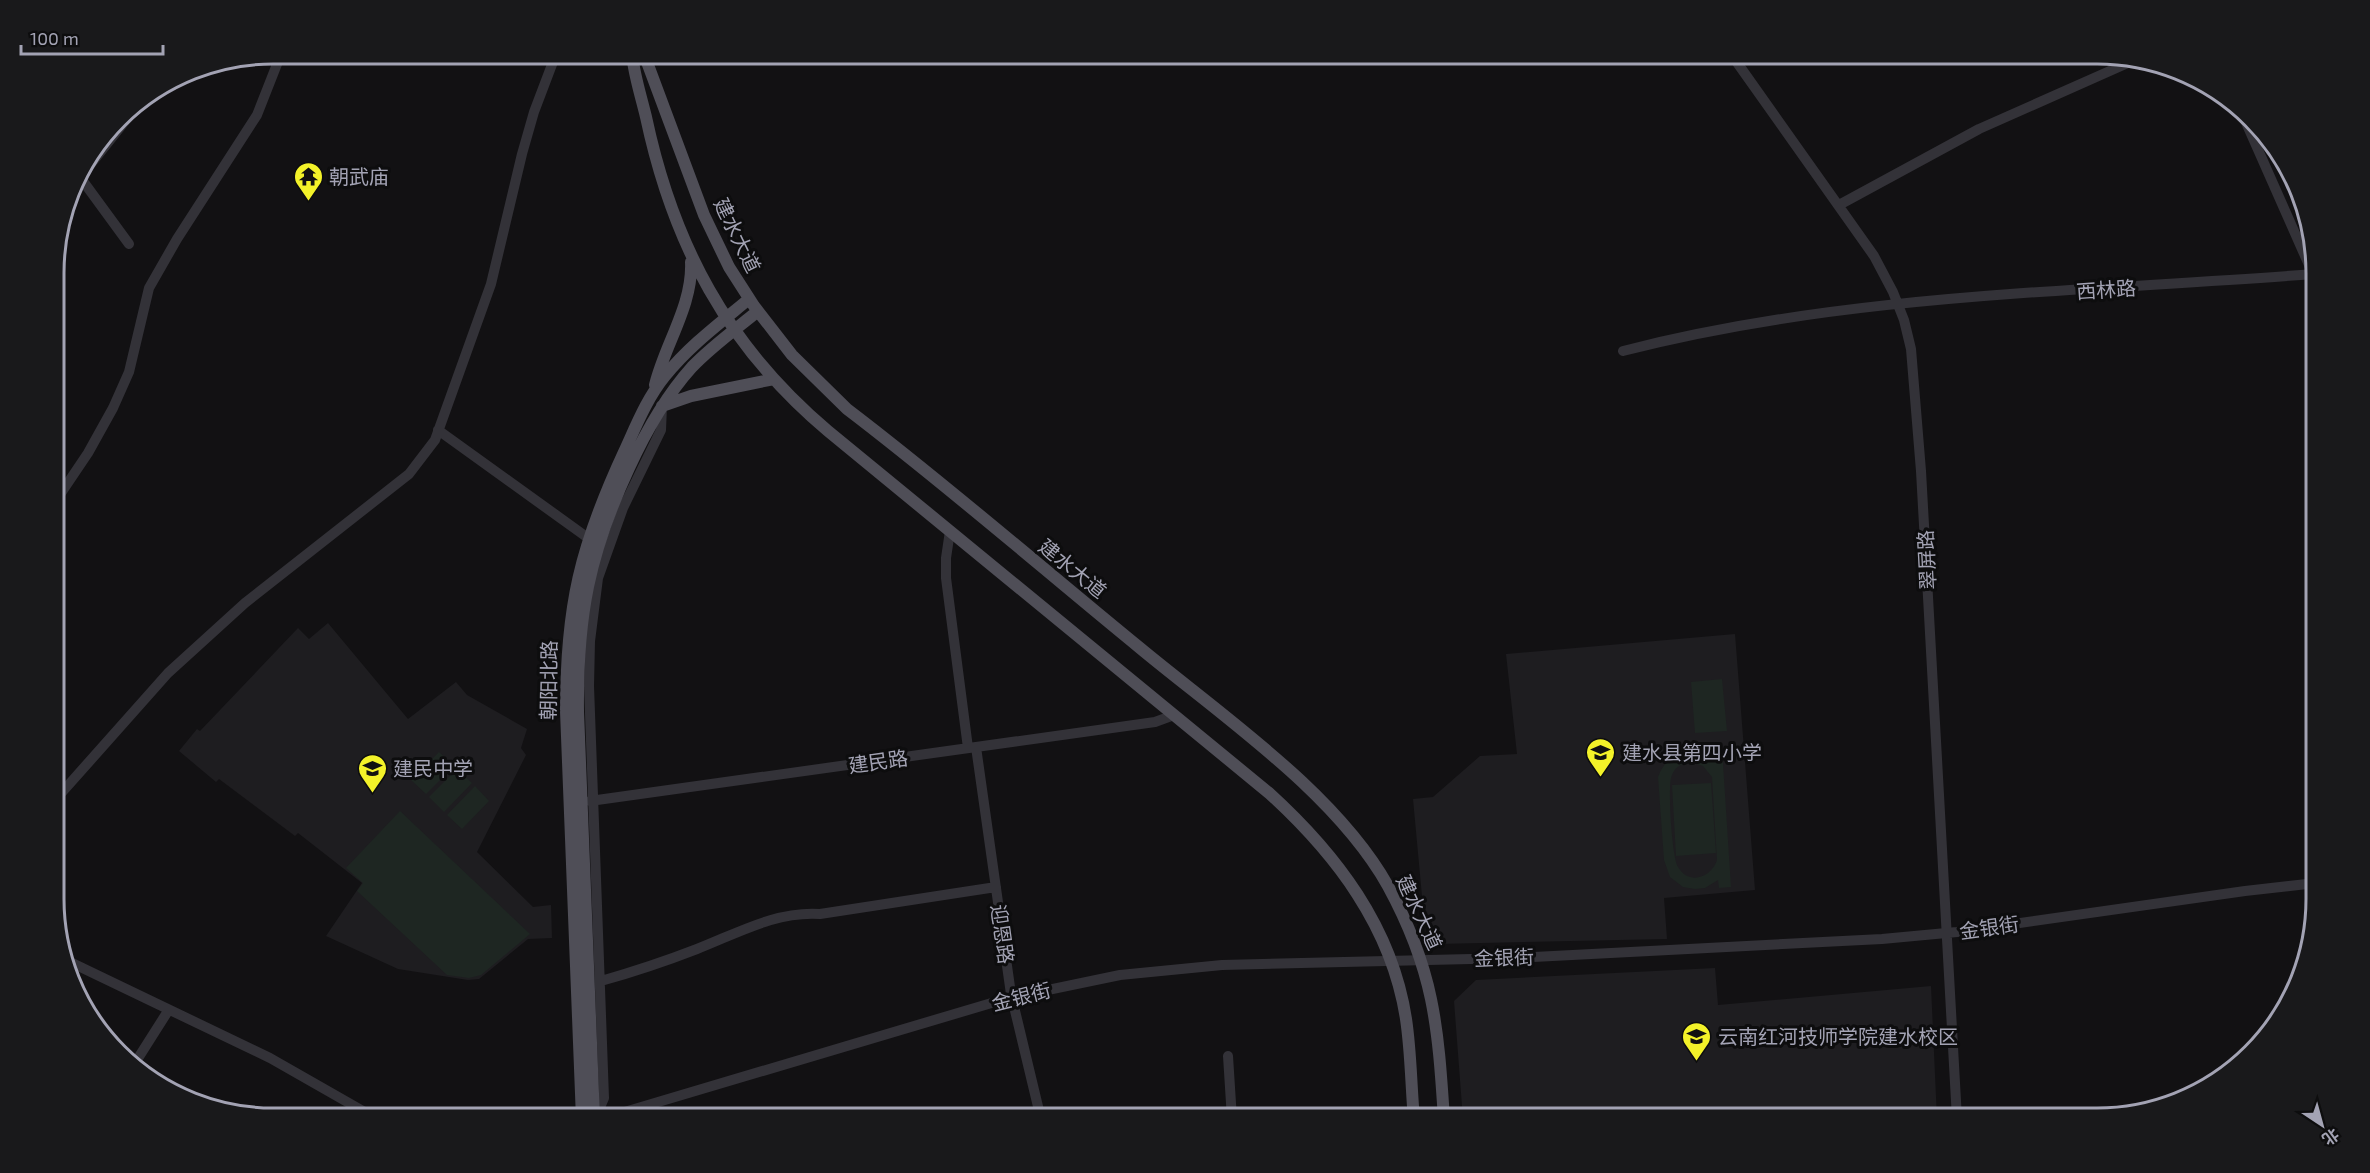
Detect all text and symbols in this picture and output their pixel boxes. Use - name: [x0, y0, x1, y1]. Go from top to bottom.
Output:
- scale bar: [21, 18, 164, 56]
- text: 100 m: [30, 27, 79, 49]
- temple icon: 朝武庙: [292, 160, 324, 202]
- place label: 朝武庙: [329, 164, 389, 188]
- street label: 建水大道: [710, 194, 766, 276]
- street label: 西林路: [2075, 275, 2137, 303]
- street label: 翠屏路: [1912, 529, 1940, 591]
- street label: 建水大道: [1034, 534, 1112, 602]
- street label: 朝阳北路: [535, 640, 561, 720]
- school or university icon: 建水县第四小学: [1585, 736, 1617, 778]
- place label: 建水县第四小学: [1622, 740, 1762, 764]
- street label: 建民路: [847, 745, 909, 777]
- school or university icon: 建民中学: [356, 752, 388, 794]
- place label: 建民中学: [393, 756, 473, 780]
- street label: 建水大道: [1392, 871, 1448, 953]
- street label: 迎恩路: [987, 903, 1019, 965]
- street label: 金银街: [1958, 911, 2020, 943]
- street label: 金银街: [1474, 944, 1534, 970]
- street label: 金银街: [989, 977, 1053, 1015]
- school or university icon: 云南红河技师学院建水校区: [1681, 1020, 1713, 1062]
- place label: 云南红河技师学院建水校区: [1718, 1024, 1958, 1048]
- north arrow: [2292, 1095, 2352, 1155]
- text: 北: [2319, 1125, 2343, 1150]

